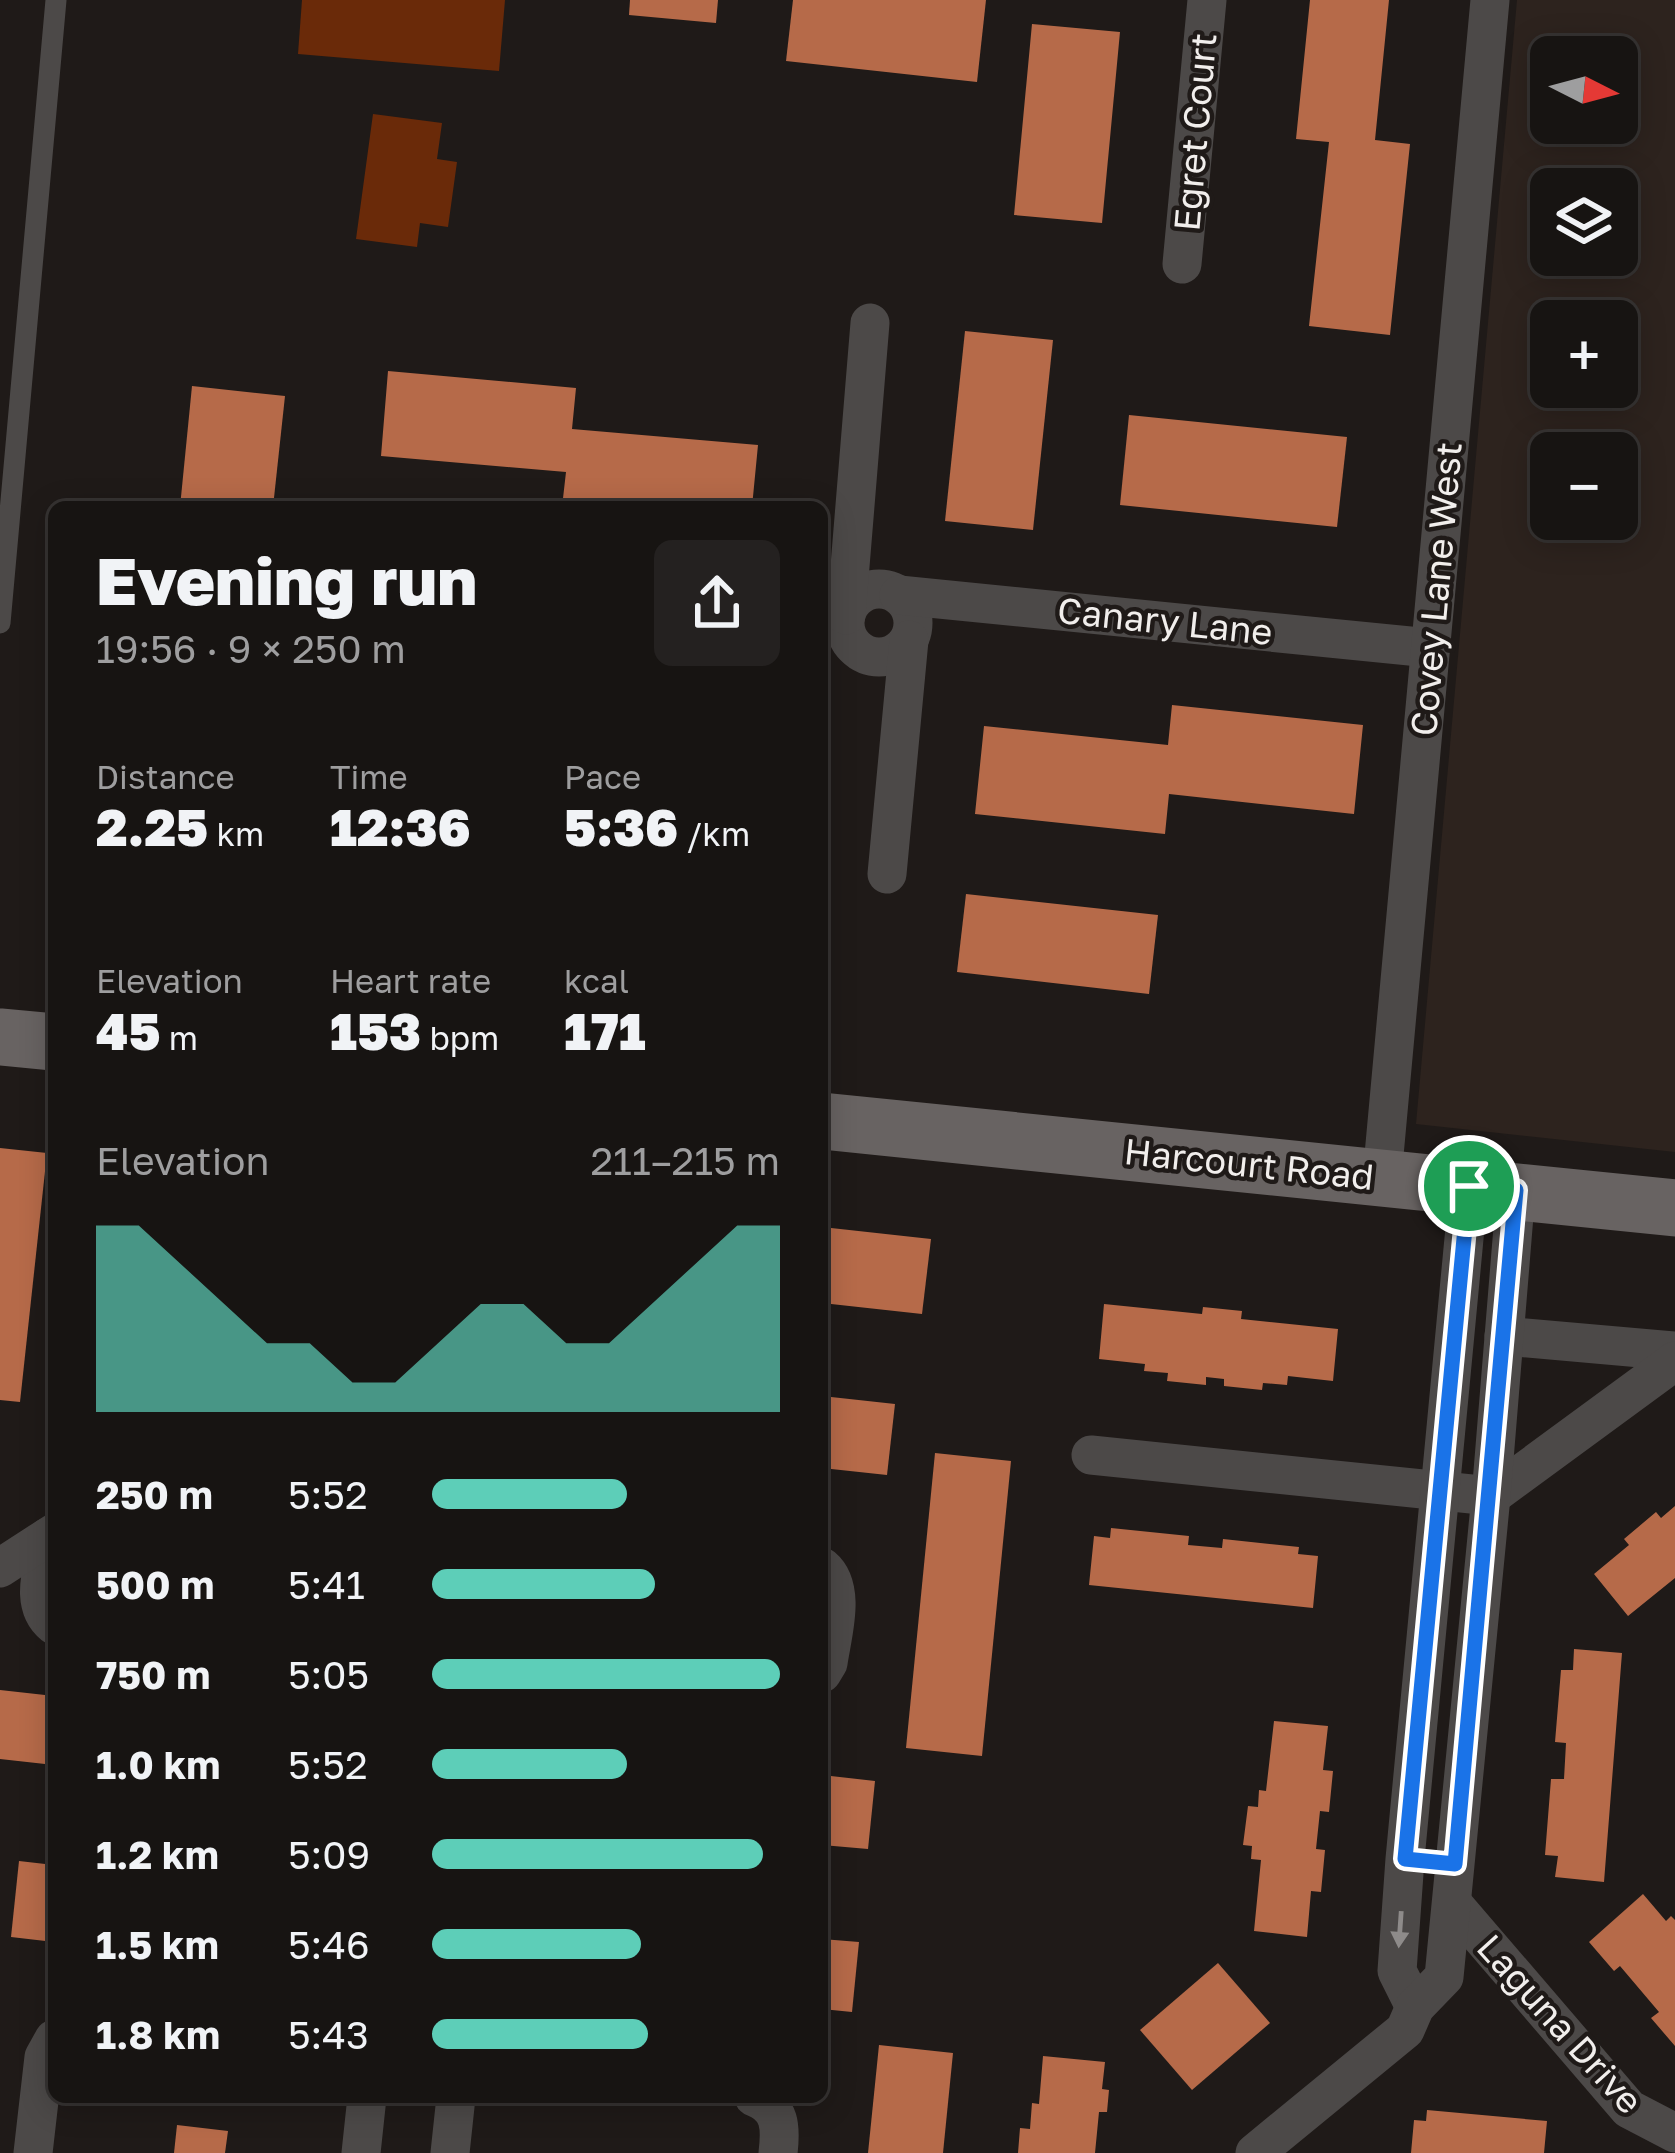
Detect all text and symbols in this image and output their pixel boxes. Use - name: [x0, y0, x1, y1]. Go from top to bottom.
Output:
- street label: Egret Court: [1164, 31, 1225, 233]
- north arrow: [1530, 36, 1638, 144]
- map controls: [1530, 36, 1638, 540]
- button: layers: [1530, 168, 1638, 276]
- button: +: [1530, 300, 1638, 408]
- button: −: [1530, 432, 1638, 540]
- street label: Covey Lane West: [1401, 440, 1470, 738]
- text: Evening run: [96, 540, 477, 620]
- button: share: [654, 540, 780, 666]
- street label: Canary Lane: [1055, 588, 1275, 653]
- text: 19:56 · 9 × 250 m: [96, 625, 406, 672]
- text: Distance: [96, 757, 235, 796]
- text: Time: [330, 757, 408, 796]
- text: Pace: [564, 757, 641, 796]
- text: 2.25: [96, 796, 208, 857]
- text: 12:36: [330, 796, 471, 857]
- text: 5:36: [564, 796, 678, 857]
- text: km: [208, 814, 264, 853]
- text: /km: [678, 814, 750, 853]
- text: Elevation: [96, 961, 243, 1000]
- text: Heart rate: [330, 961, 491, 1000]
- text: kcal: [564, 961, 629, 1000]
- text: 45: [96, 1000, 161, 1061]
- text: 153: [330, 1000, 421, 1061]
- text: 171: [564, 1000, 646, 1061]
- text: m: [161, 1018, 198, 1057]
- text: bpm: [421, 1018, 499, 1057]
- street label: Harcourt Road: [1122, 1129, 1376, 1198]
- pin: [1418, 1135, 1520, 1237]
- text: Elevation: [96, 1137, 269, 1184]
- text: 211–215 m: [590, 1137, 780, 1184]
- icon: arrive: [1436, 1153, 1502, 1219]
- text: 250 m: [96, 1471, 213, 1518]
- text: 5:52: [288, 1471, 368, 1518]
- text: 500 m: [96, 1561, 214, 1608]
- text: 5:41: [288, 1561, 365, 1608]
- text: 750 m: [96, 1651, 210, 1698]
- text: 5:05: [288, 1651, 369, 1698]
- text: 1.0 km: [96, 1741, 220, 1788]
- text: 5:52: [288, 1741, 368, 1788]
- text: 1.2 km: [96, 1831, 219, 1878]
- text: 5:09: [288, 1831, 370, 1878]
- one-way arrow: [1390, 1911, 1409, 1949]
- text: 1.5 km: [96, 1921, 219, 1968]
- text: 5:46: [288, 1921, 370, 1968]
- street label: Laguna Drive: [1469, 1925, 1652, 2122]
- text: 1.8 km: [96, 2011, 220, 2058]
- text: 5:43: [288, 2011, 369, 2058]

